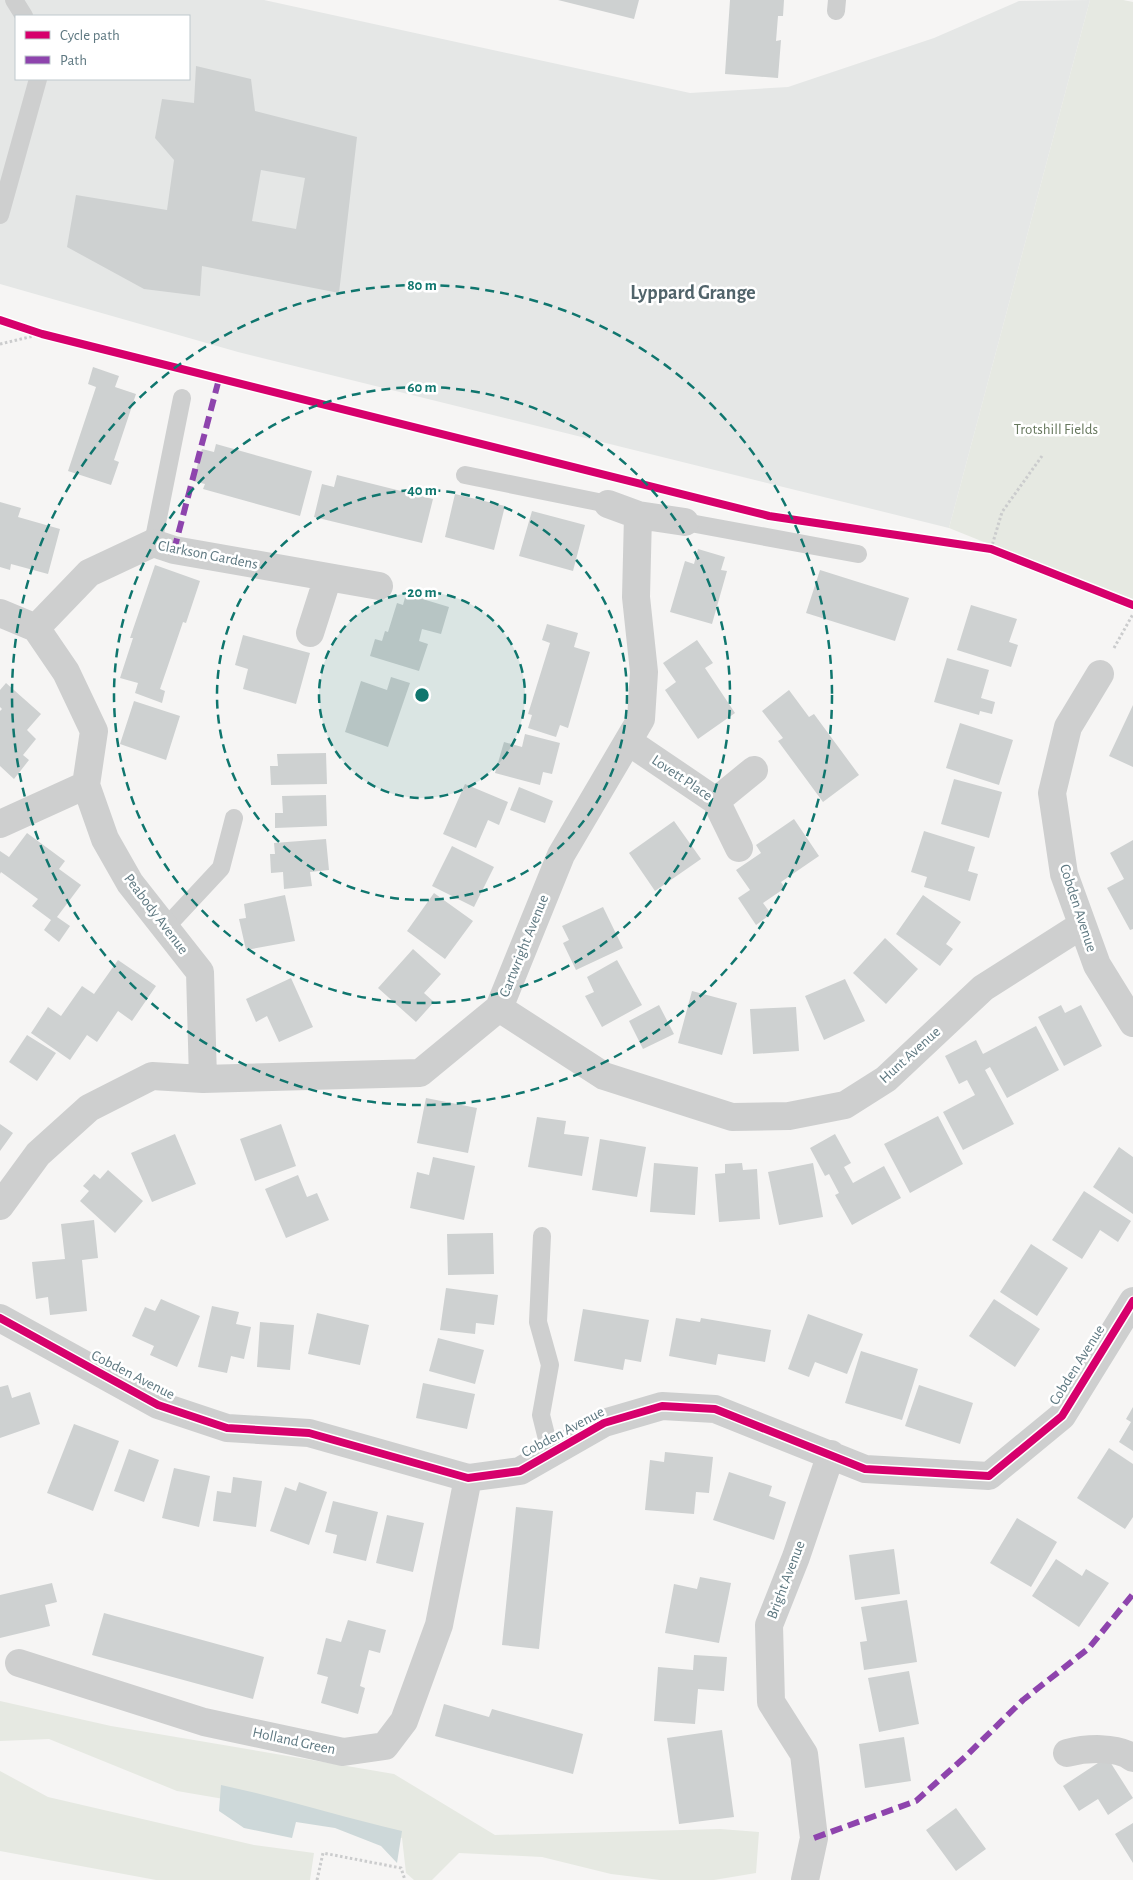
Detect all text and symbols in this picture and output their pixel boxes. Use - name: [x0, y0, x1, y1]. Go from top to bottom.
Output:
- legend: [15, 15, 190, 80]
- text: Cycle path: [60, 28, 120, 43]
- text: Path: [60, 53, 87, 68]
- text: 80 m: [407, 278, 437, 293]
- district label: Lyppard Grange: [630, 283, 756, 303]
- text: 60 m: [407, 380, 437, 395]
- park label: Trotshill Fields: [1014, 422, 1098, 437]
- text: 40 m: [407, 483, 437, 498]
- street label: Clarkson Gardens: [157, 538, 259, 572]
- text: 20 m: [407, 585, 437, 600]
- centre of rings: [413, 686, 431, 704]
- street label: Lovett Place: [649, 752, 715, 804]
- street label: Cobden Avenue: [1057, 862, 1099, 954]
- street label: Peabody Avenue: [121, 871, 191, 957]
- street label: Cartwright Avenue: [497, 893, 551, 999]
- street label: Hunt Avenue: [877, 1024, 943, 1086]
- street label: Cobden Avenue: [1046, 1322, 1108, 1408]
- street label: Cobden Avenue: [89, 1348, 177, 1402]
- street label: Cobden Avenue: [519, 1404, 607, 1460]
- street label: Bright Avenue: [764, 1539, 808, 1621]
- street label: Holland Green: [251, 1725, 337, 1757]

